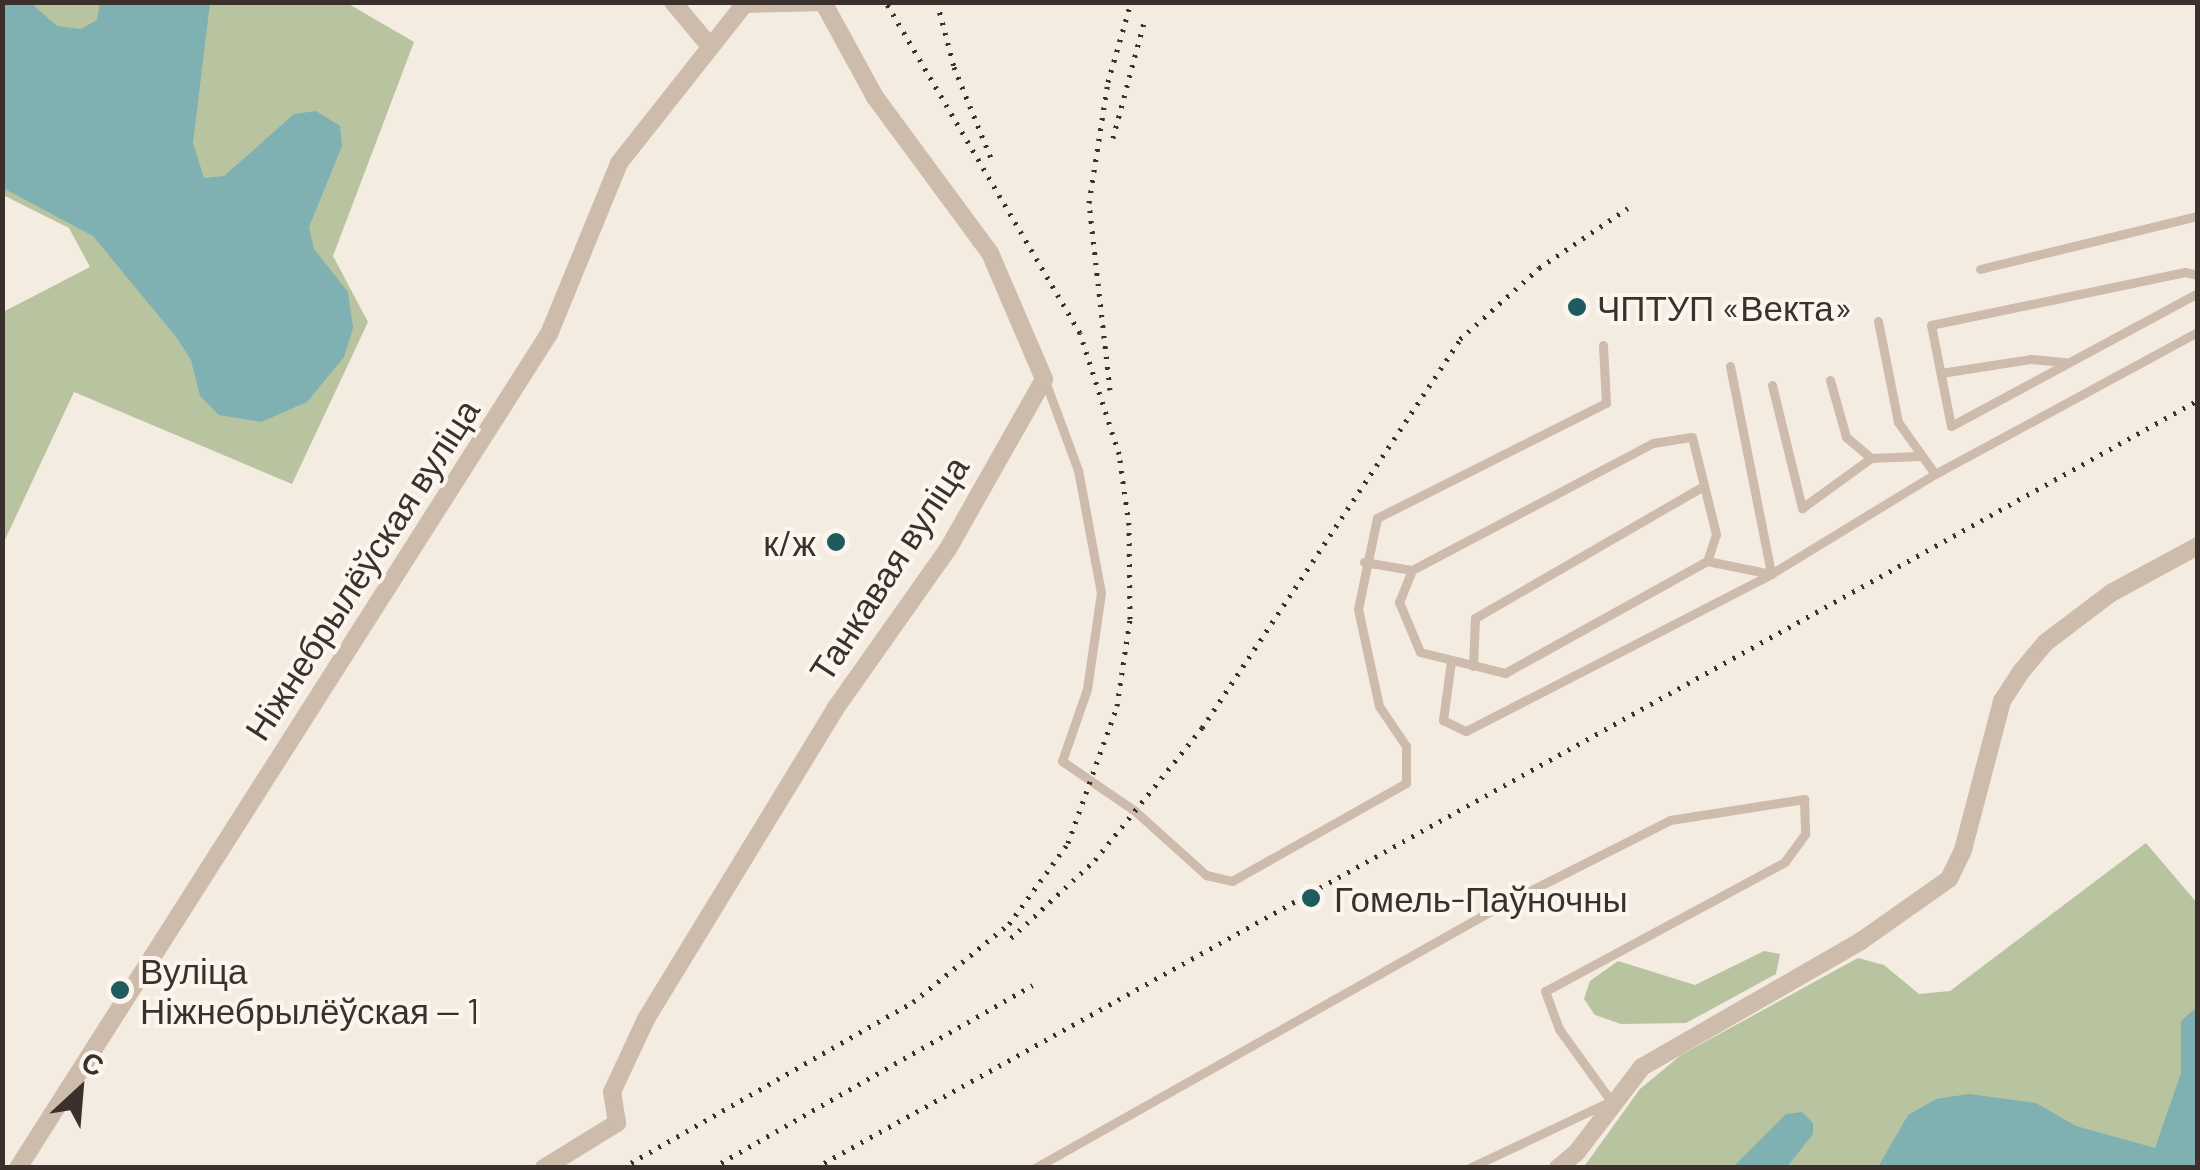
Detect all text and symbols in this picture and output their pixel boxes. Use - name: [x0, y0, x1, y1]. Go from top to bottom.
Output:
- place label: ЧПТУП «Векта»: [1597, 286, 1853, 328]
- marker: ЧПТУП «Векта»: [1566, 296, 1588, 318]
- street label: Ніжнебрылёўская вуліца: [235, 391, 487, 747]
- street label: Танкавая вуліца: [800, 448, 976, 688]
- place label: к/ж: [763, 521, 816, 563]
- marker: к/ж: [825, 531, 847, 553]
- place label: Гомель-Паўночны: [1334, 877, 1628, 919]
- marker: Гомель-Паўночны: [1298, 885, 1324, 911]
- place label: Вуліца Ніжнебрылёўская — 1: [140, 949, 479, 1031]
- marker: Вуліца Ніжнебрылёўская — 1: [109, 979, 131, 1001]
- north arrow: [30, 1040, 130, 1140]
- text: С: [77, 1043, 110, 1083]

